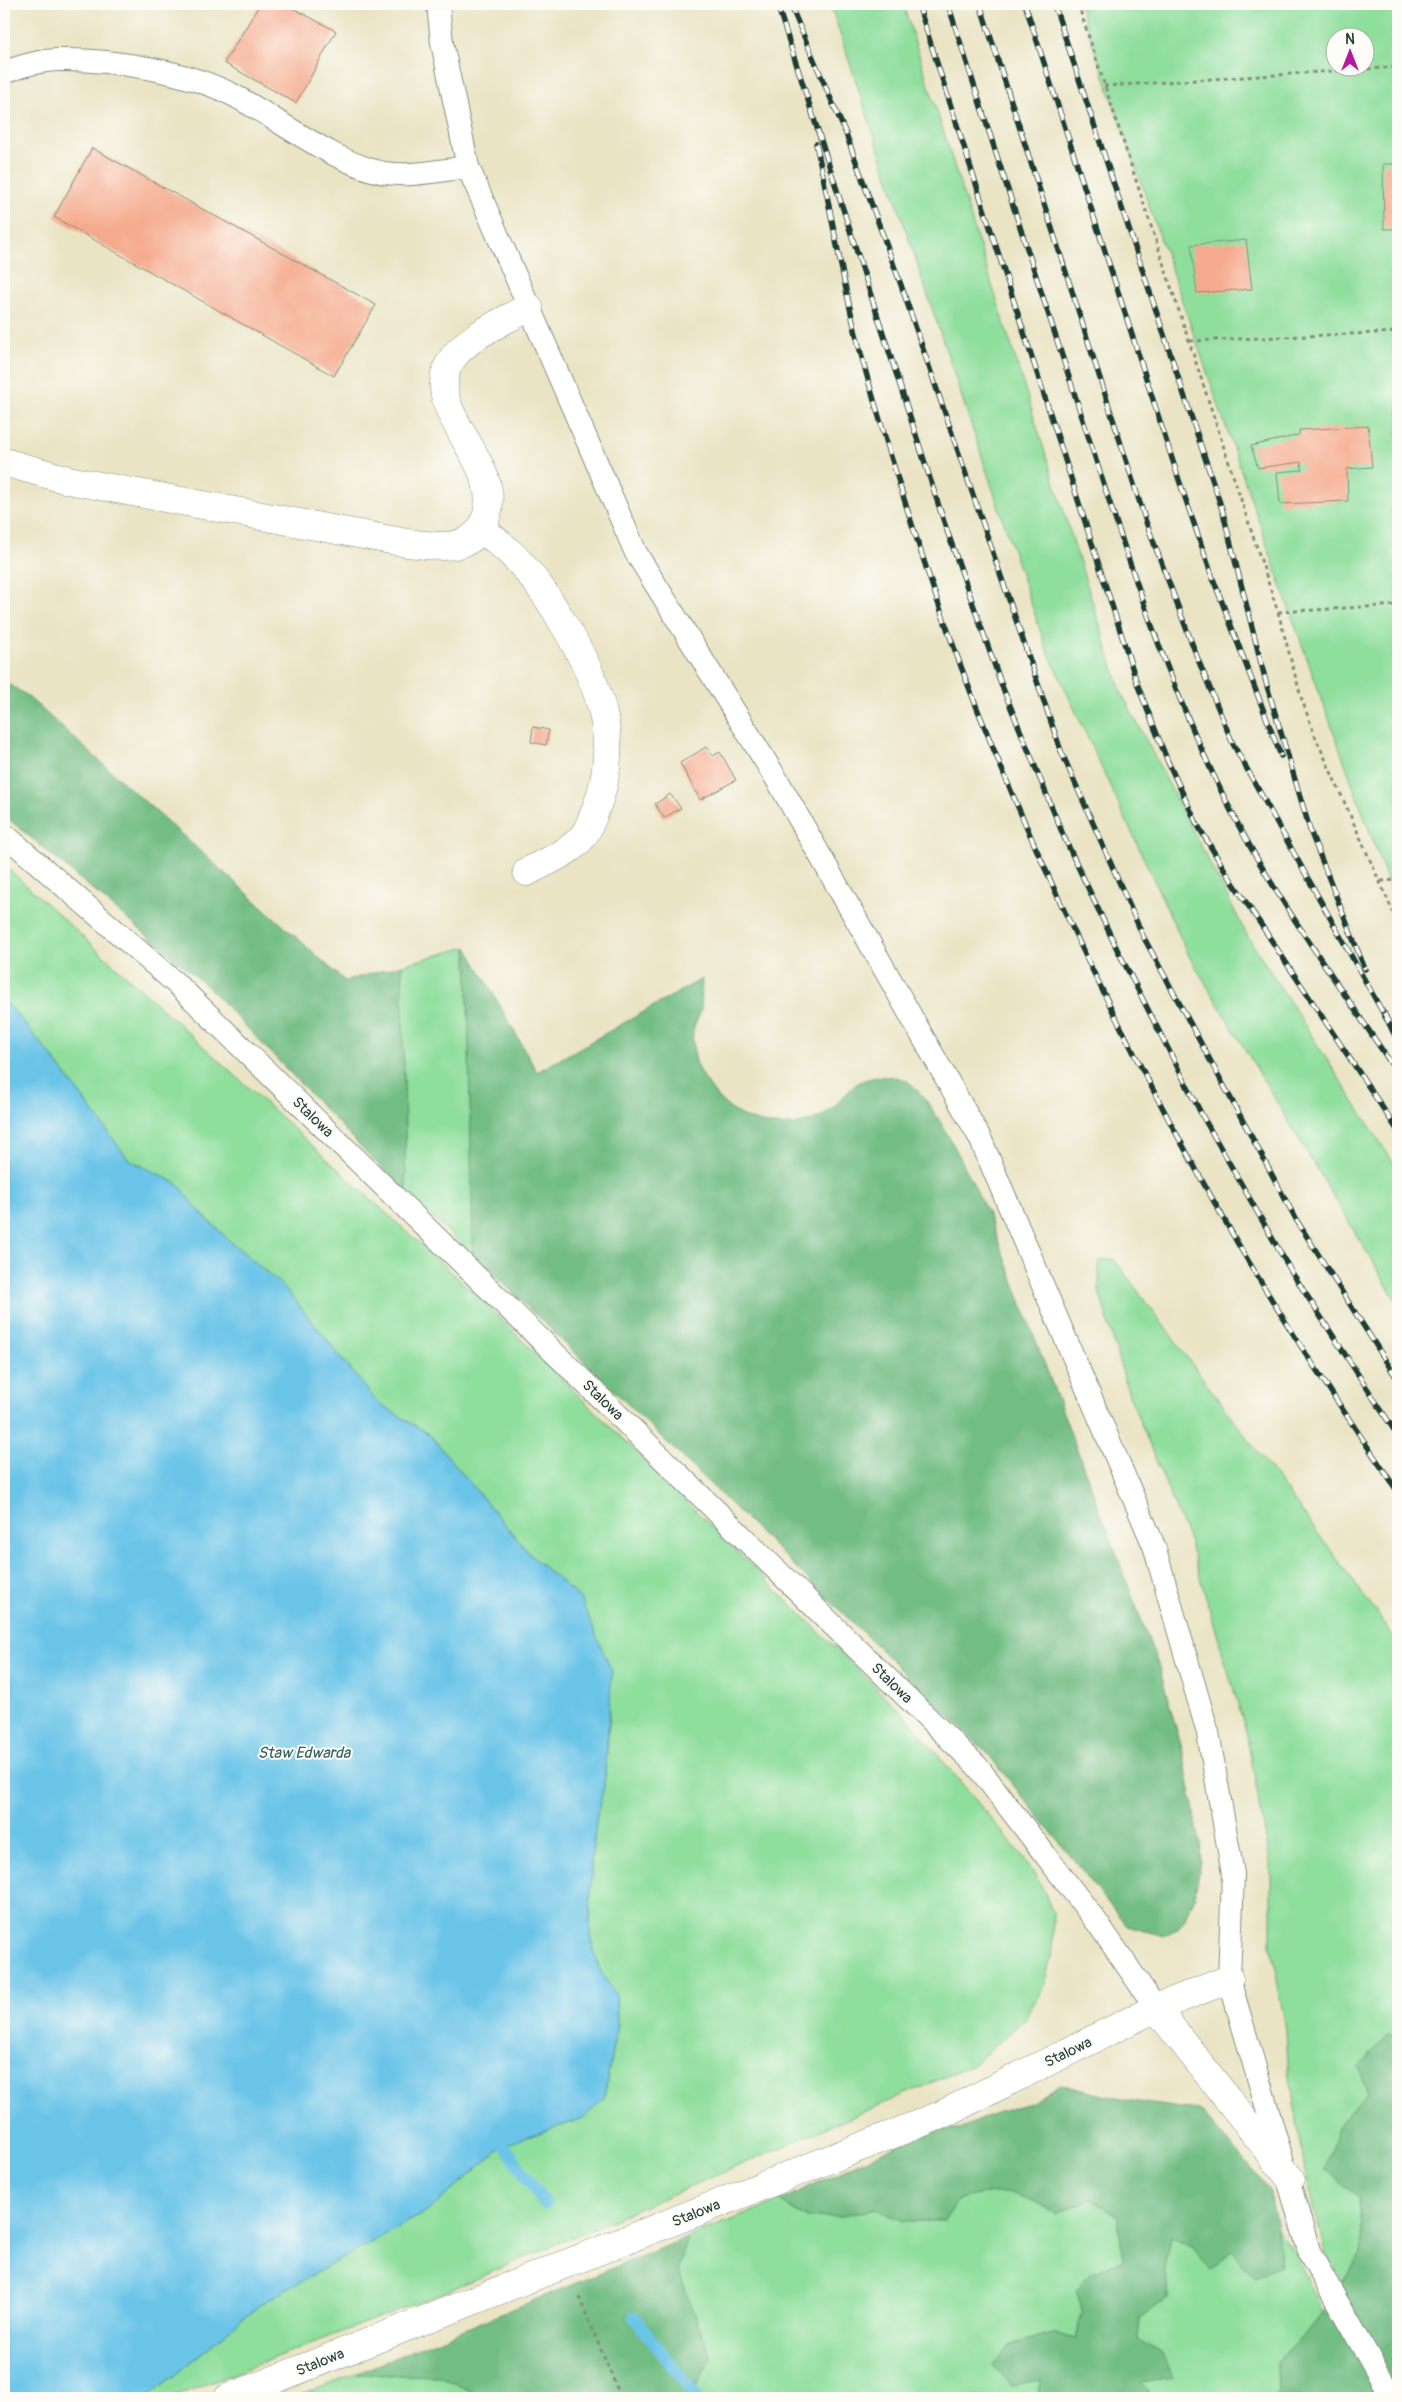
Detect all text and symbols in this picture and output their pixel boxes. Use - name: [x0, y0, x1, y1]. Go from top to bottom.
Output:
- north arrow: [1324, 28, 1374, 78]
- text: N: [1345, 31, 1355, 48]
- street label: Stalowa: [288, 1093, 337, 1142]
- street label: Stalowa: [578, 1376, 627, 1425]
- street label: Stalowa: [867, 1659, 916, 1708]
- water label: Staw Edwarda: [258, 1743, 352, 1763]
- street label: Stalowa: [1041, 2033, 1095, 2072]
- street label: Stalowa: [669, 2195, 723, 2232]
- street label: Stalowa: [293, 2344, 347, 2381]

